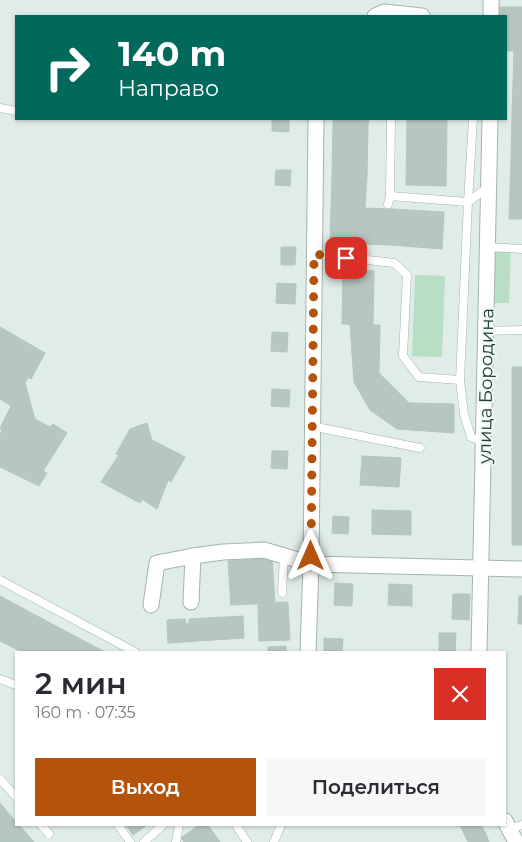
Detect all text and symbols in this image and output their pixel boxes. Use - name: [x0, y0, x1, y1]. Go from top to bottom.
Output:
- text: 140 m: [118, 32, 226, 75]
- icon: right: [35, 35, 100, 100]
- text: Направо: [118, 75, 219, 102]
- pin: [325, 237, 367, 279]
- icon: arrive: [332, 244, 360, 272]
- street label: улица Бородина: [474, 308, 498, 465]
- position arrow: [284, 529, 336, 581]
- text: 2 мин: [35, 665, 127, 702]
- button: close: [434, 668, 486, 720]
- text: 160 m · 07:35: [35, 703, 136, 722]
- button: Выход: [35, 758, 256, 816]
- button: Поделиться: [266, 758, 486, 816]

